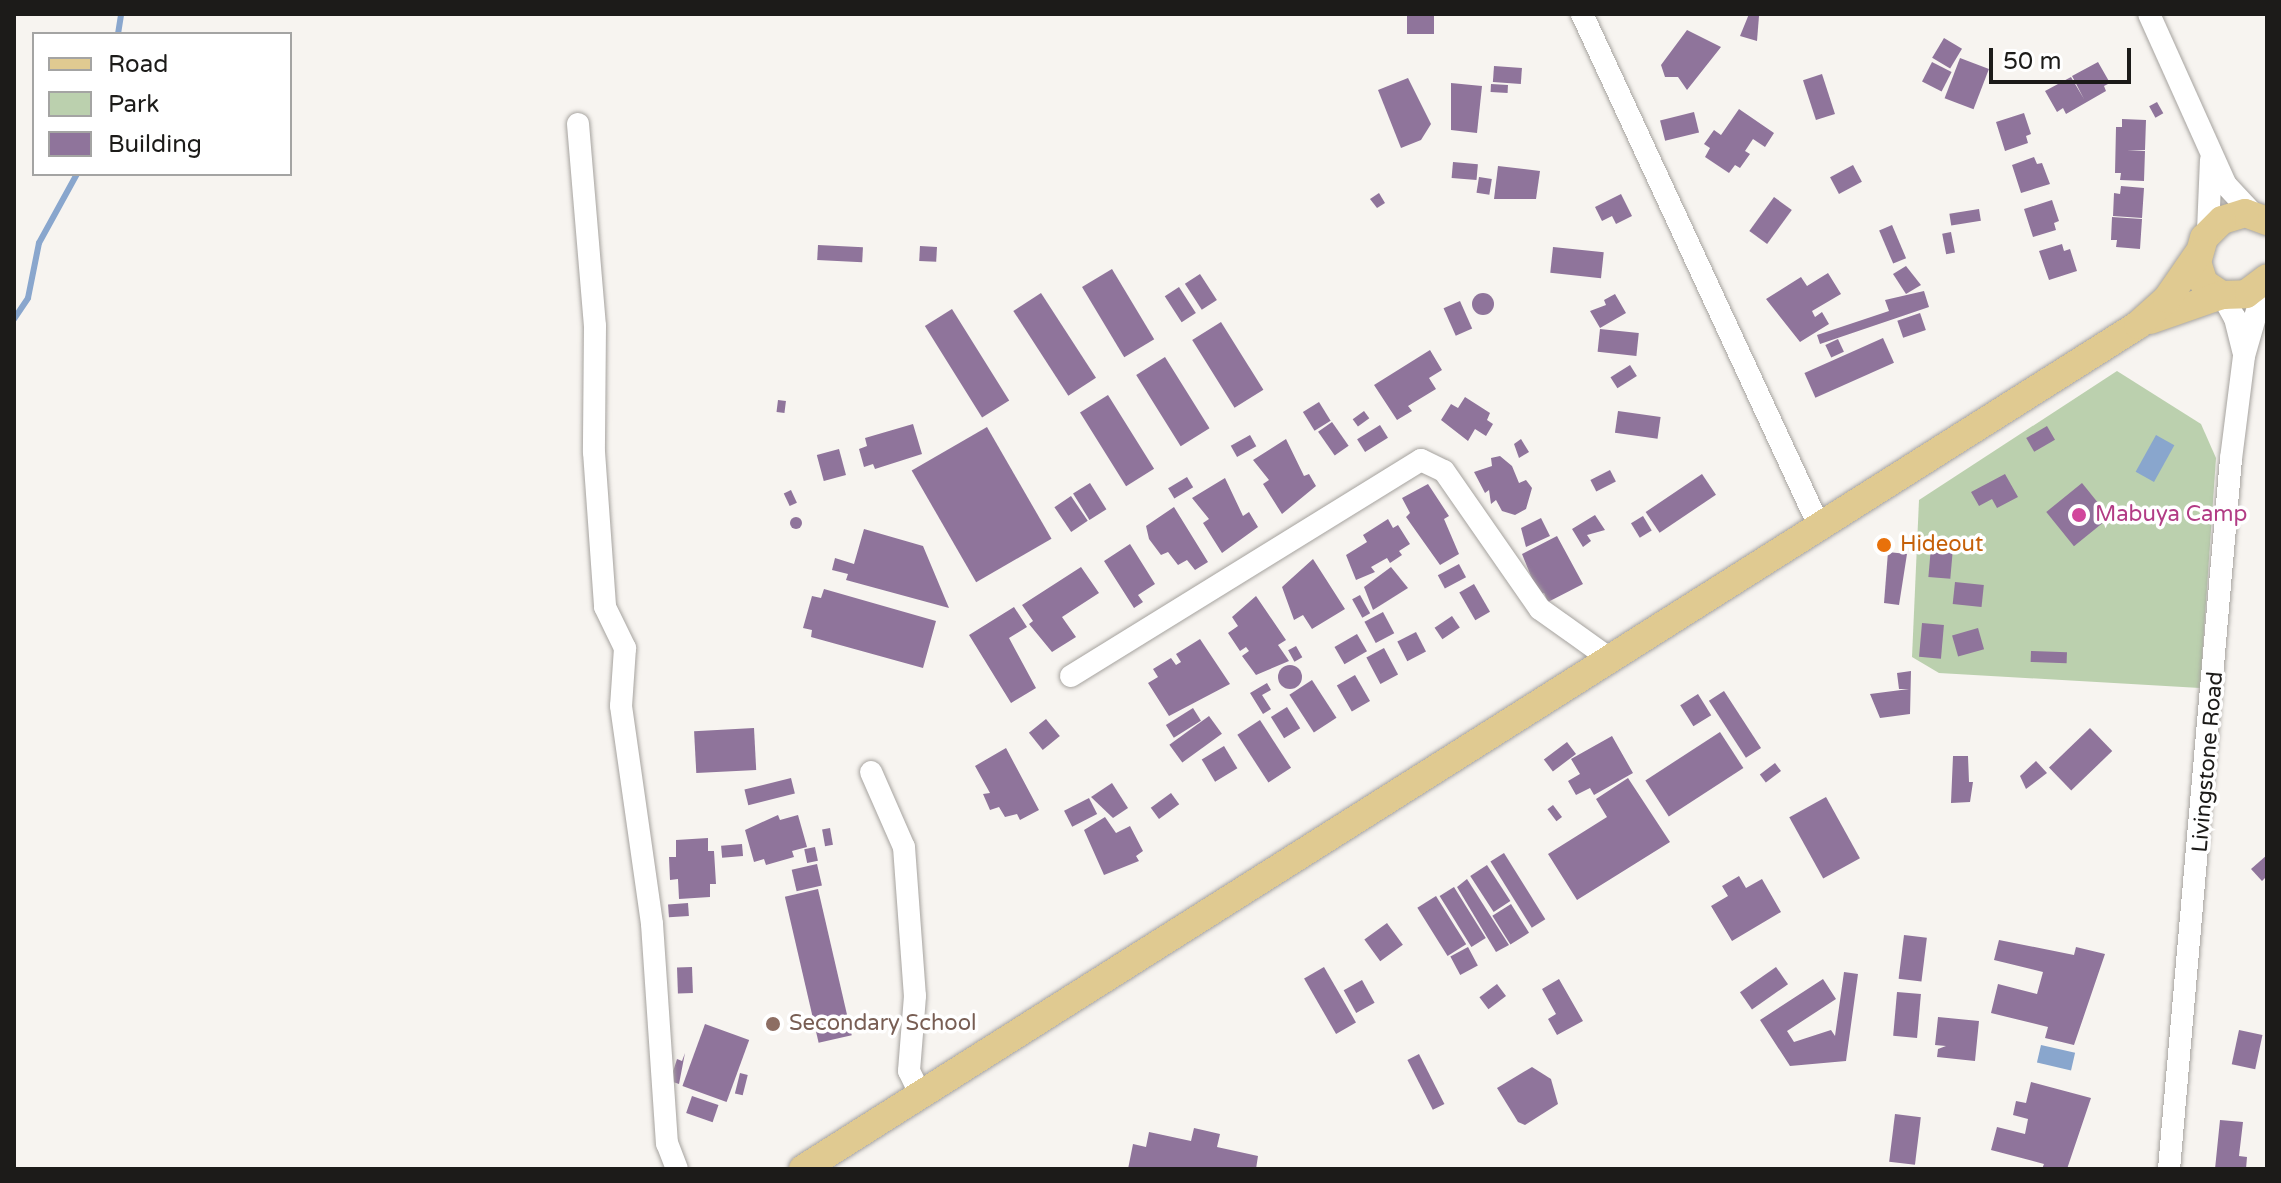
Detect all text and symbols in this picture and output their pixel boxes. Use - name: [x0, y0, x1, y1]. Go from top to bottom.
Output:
- legend: [32, 32, 292, 176]
- scale bar: [1993, 32, 2135, 82]
- text: 50 m: [2003, 47, 2061, 76]
- text: Road: [108, 50, 168, 79]
- text: Park: [108, 90, 159, 119]
- text: Building: [108, 130, 202, 159]
- place label: Mabuya Camp: [2095, 502, 2247, 528]
- marker: Mabuya Camp: [2070, 506, 2088, 524]
- place label: Hideout: [1900, 532, 1983, 558]
- marker: Hideout: [1875, 536, 1893, 554]
- street label: Livingstone Road: [2187, 670, 2229, 854]
- place label: Secondary School: [789, 1011, 977, 1037]
- marker: Secondary School: [764, 1015, 782, 1033]

